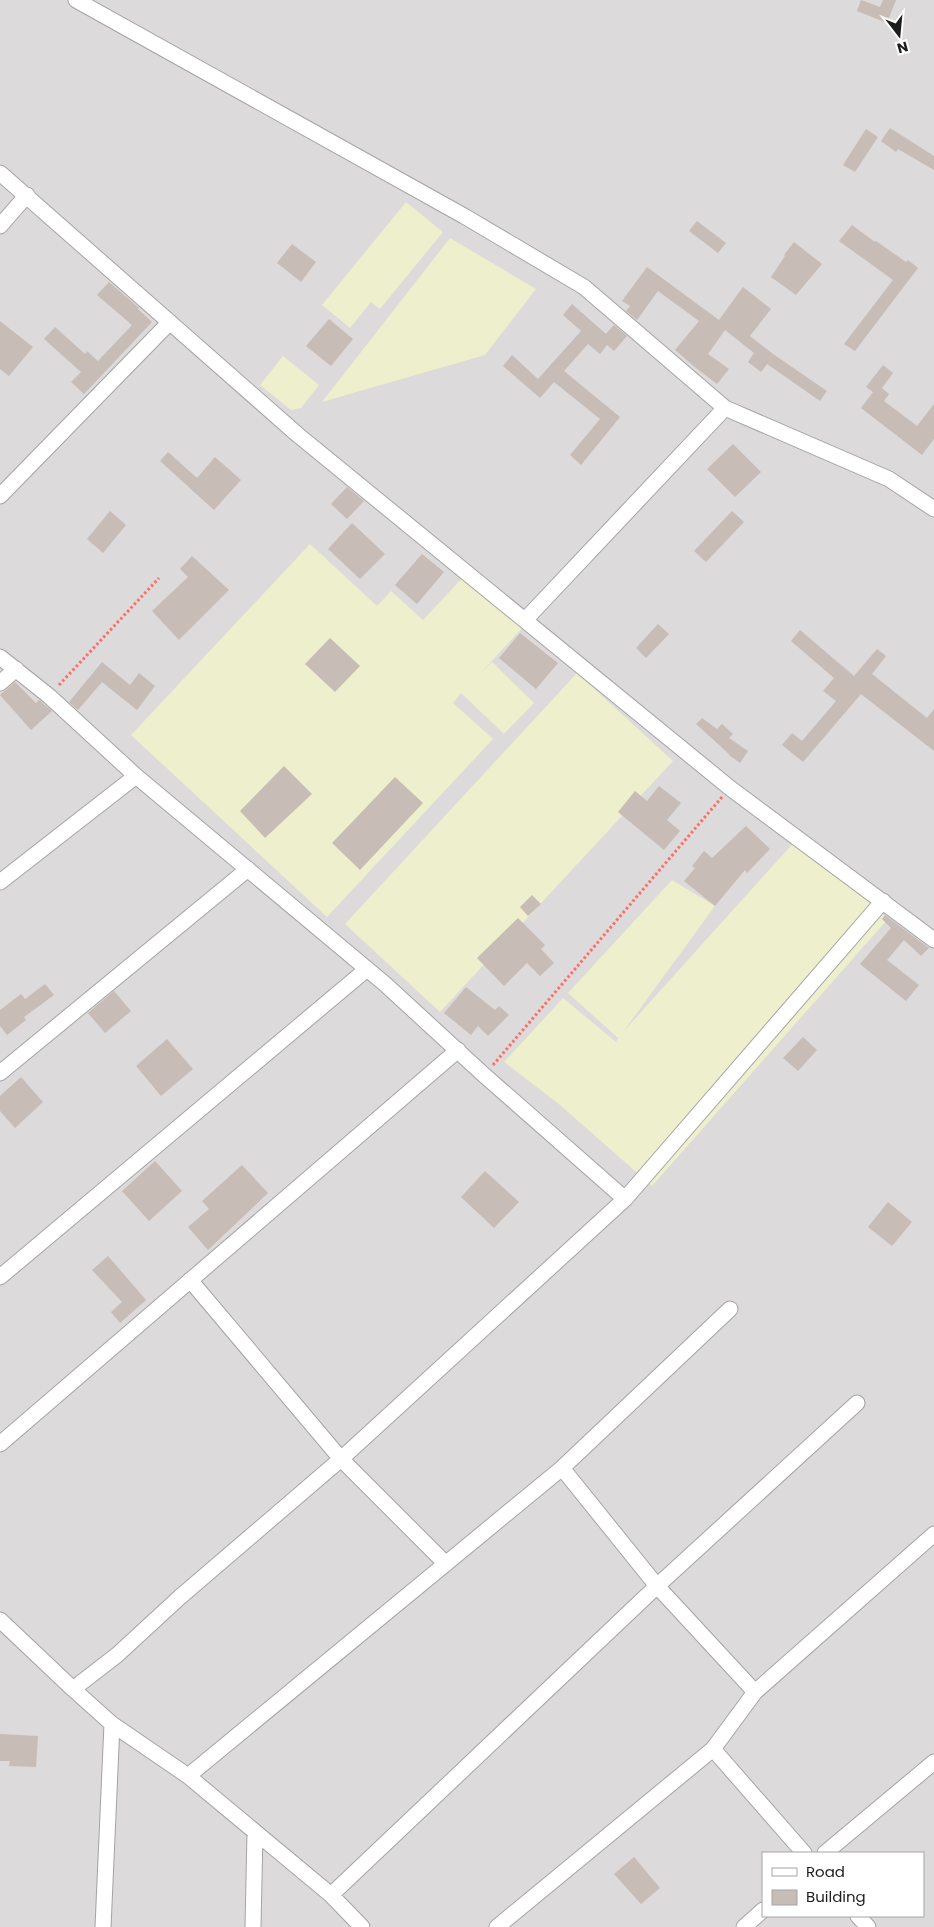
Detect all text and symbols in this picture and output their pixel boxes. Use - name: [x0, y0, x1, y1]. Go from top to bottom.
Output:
- north arrow: [874, 10, 924, 60]
- text: N: [895, 36, 910, 59]
- legend: [762, 1852, 924, 1917]
- text: Road: [806, 1861, 845, 1882]
- text: Building: [806, 1886, 866, 1907]

